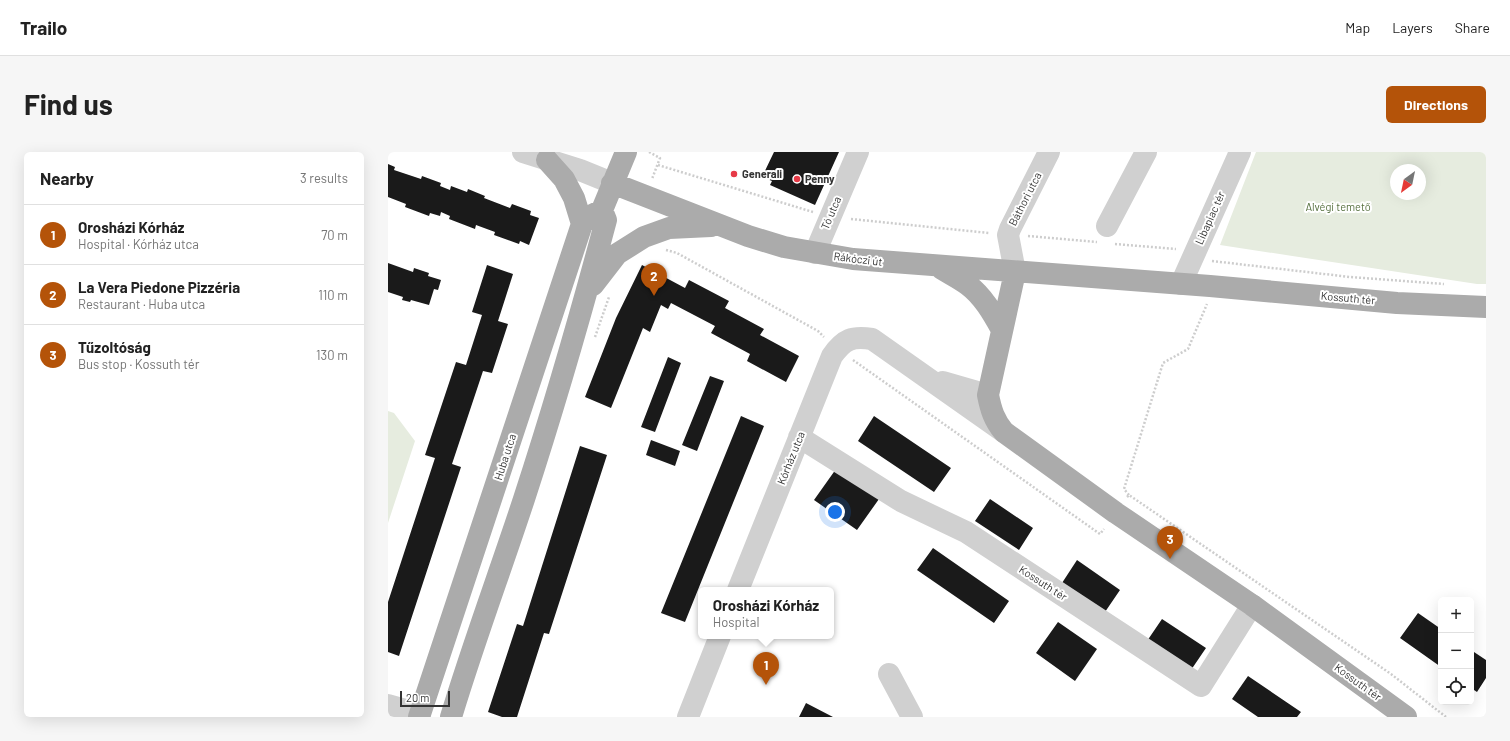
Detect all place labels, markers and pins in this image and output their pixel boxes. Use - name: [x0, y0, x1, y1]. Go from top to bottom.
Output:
- place label: Generali: [742, 167, 782, 180]
- marker: Generali: [729, 169, 739, 179]
- place label: Penny: [805, 172, 835, 185]
- marker: Penny: [792, 174, 802, 184]
- pin: 2: [641, 263, 667, 296]
- pin: 3: [1157, 526, 1183, 559]
- pin: 1: [753, 652, 779, 685]

